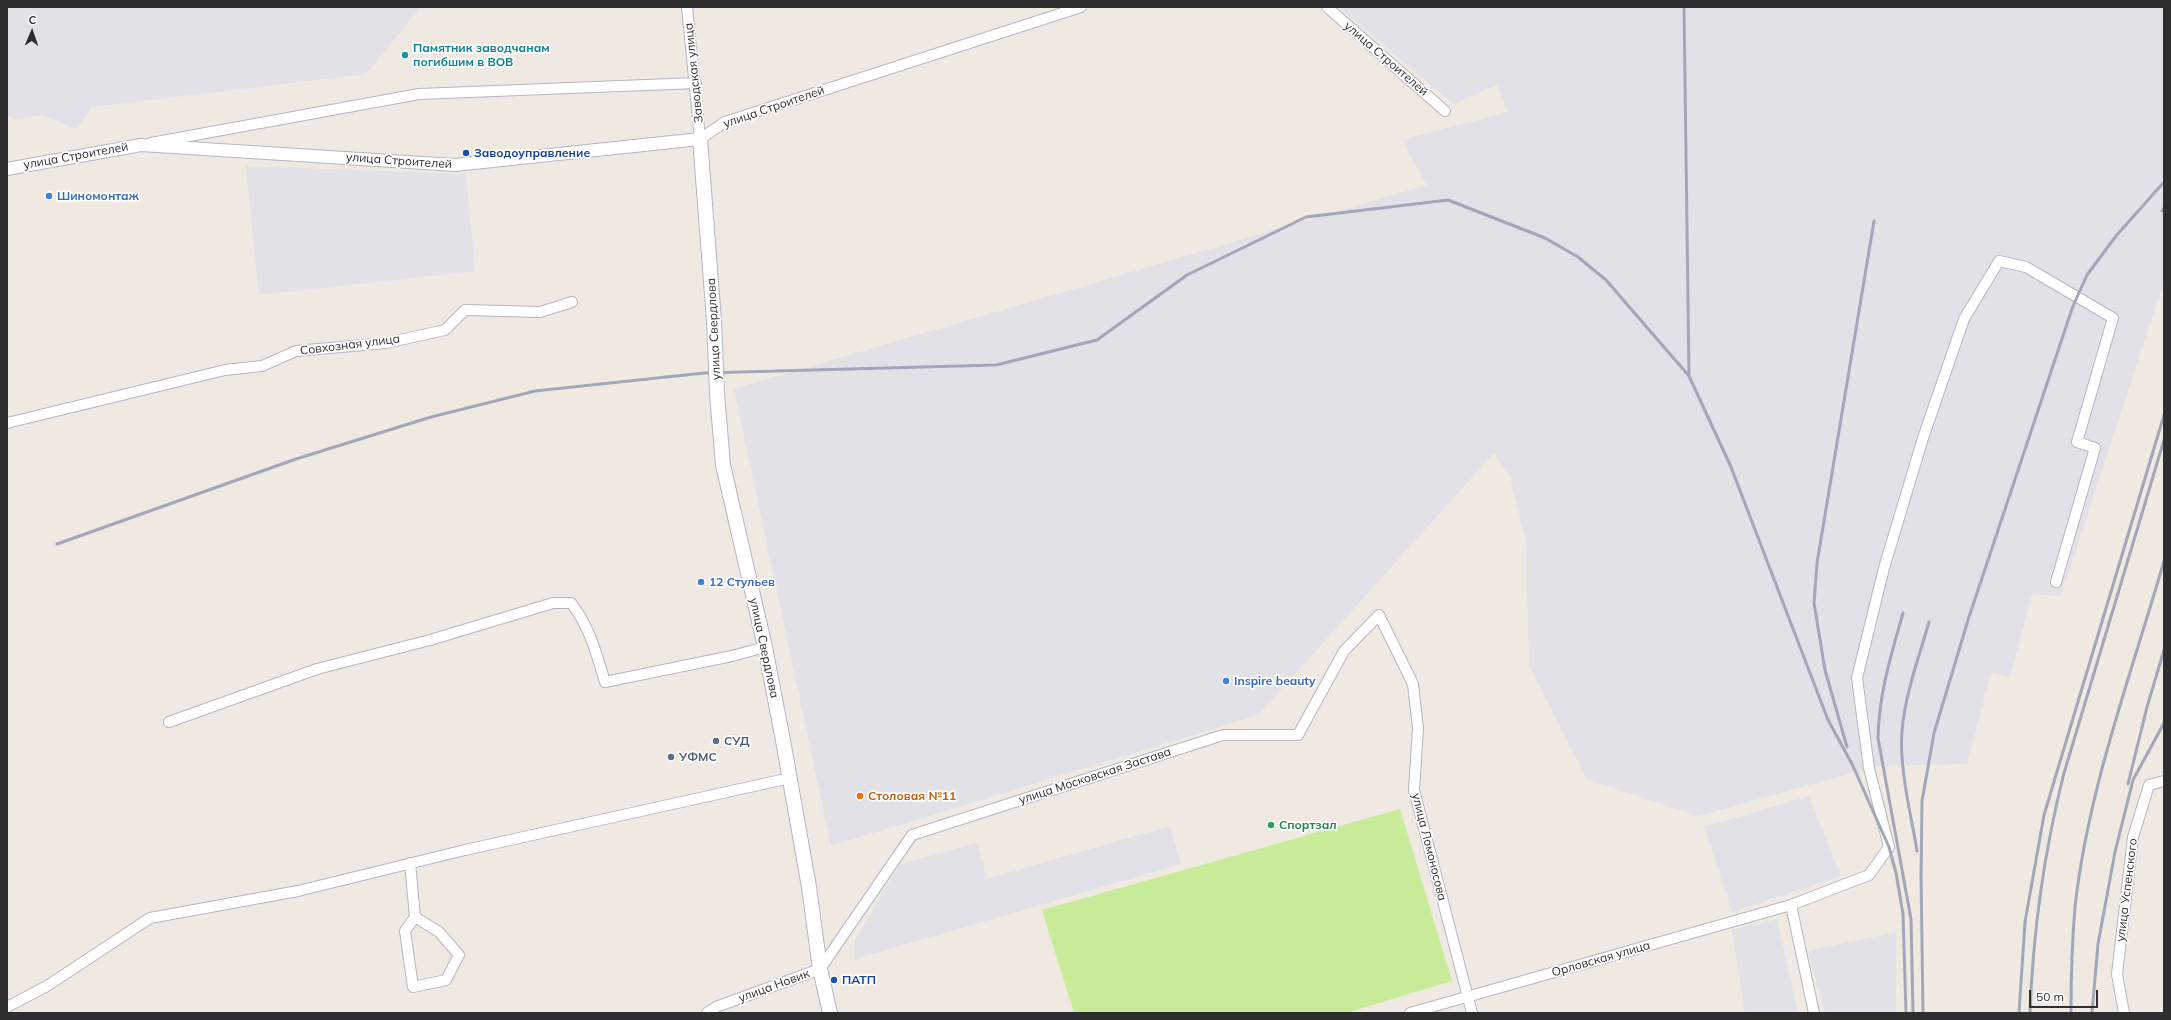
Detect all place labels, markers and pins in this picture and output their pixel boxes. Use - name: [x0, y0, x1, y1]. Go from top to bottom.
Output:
- place label: Памятник заводчанам погибшим в ВОВ: [413, 41, 550, 69]
- marker: Памятник заводчанам погибшим в ВОВ: [400, 50, 410, 60]
- place label: Заводоуправление: [474, 146, 590, 160]
- marker: Заводоуправление: [461, 148, 471, 158]
- place label: Шиномонтаж: [57, 189, 139, 203]
- marker: Шиномонтаж: [44, 191, 54, 201]
- place label: 12 Стульев: [709, 575, 775, 589]
- marker: 12 Стульев: [696, 577, 706, 587]
- place label: Inspire beauty: [1234, 674, 1315, 688]
- marker: Inspire beauty: [1221, 676, 1231, 686]
- place label: СУД: [724, 734, 750, 748]
- marker: СУД: [711, 736, 721, 746]
- place label: УФМС: [679, 750, 717, 764]
- marker: УФМС: [666, 752, 676, 762]
- place label: Столовая №11: [868, 789, 956, 803]
- marker: Столовая №11: [855, 791, 865, 801]
- place label: Спортзал: [1279, 818, 1337, 832]
- marker: Спортзал: [1266, 820, 1276, 830]
- place label: ПАТП: [842, 973, 876, 987]
- marker: ПАТП: [829, 975, 839, 985]

